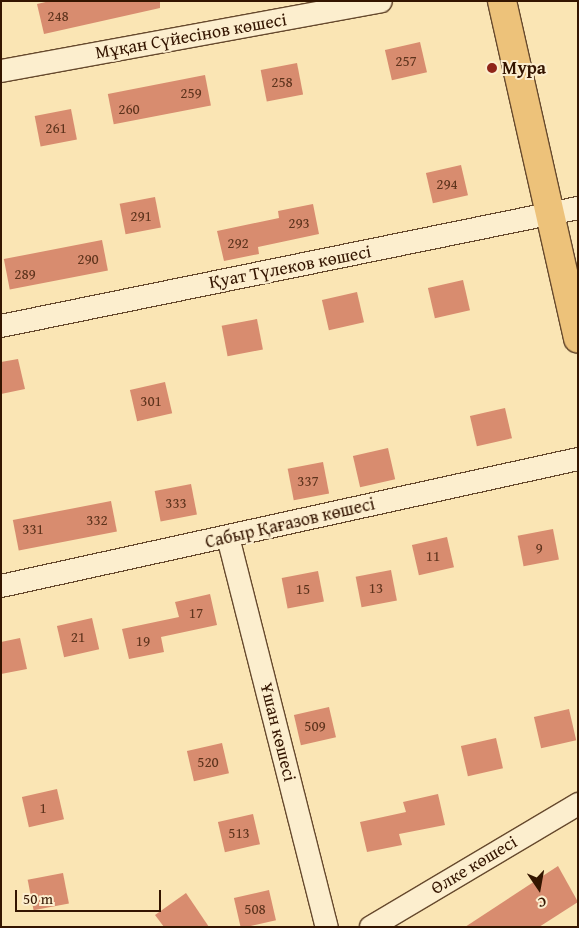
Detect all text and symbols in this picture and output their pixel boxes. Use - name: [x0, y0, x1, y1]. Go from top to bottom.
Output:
- house number: 248: [47, 7, 69, 25]
- street label: Мұқан Сүйесінов көшесі: [94, 9, 288, 63]
- house number: 257: [395, 52, 417, 70]
- place label: Мура: [502, 57, 546, 79]
- marker: Мура: [486, 62, 498, 74]
- house number: 258: [271, 73, 293, 91]
- house number: 259: [180, 84, 202, 102]
- house number: 260: [118, 100, 140, 118]
- house number: 261: [45, 119, 67, 137]
- house number: 294: [436, 175, 458, 193]
- house number: 291: [130, 207, 152, 225]
- house number: 293: [288, 214, 310, 232]
- house number: 292: [227, 234, 249, 252]
- street label: Қуат Түлеков көшесі: [207, 241, 373, 293]
- house number: 290: [77, 250, 99, 268]
- house number: 289: [14, 265, 36, 283]
- house number: 301: [140, 392, 162, 410]
- house number: 337: [297, 472, 319, 490]
- street label: Сабыр Қағазов көшесі: [203, 493, 377, 553]
- house number: 333: [165, 494, 187, 512]
- house number: 332: [86, 511, 108, 529]
- house number: 331: [22, 520, 44, 538]
- house number: 9: [535, 539, 543, 557]
- house number: 11: [426, 547, 440, 565]
- house number: 13: [369, 579, 383, 597]
- house number: 15: [296, 580, 310, 598]
- house number: 17: [189, 604, 203, 622]
- house number: 21: [71, 628, 85, 646]
- house number: 19: [136, 632, 150, 650]
- street label: Ұшан көшесі: [255, 680, 301, 784]
- house number: 509: [304, 717, 326, 735]
- house number: 520: [197, 753, 219, 771]
- house number: 1: [39, 799, 47, 817]
- house number: 513: [228, 824, 250, 842]
- street label: Өлке көшесі: [427, 831, 521, 899]
- north arrow: [514, 863, 564, 913]
- scale bar: [18, 880, 164, 912]
- text: 50 m: [23, 888, 53, 909]
- text: С: [536, 892, 548, 913]
- house number: 508: [244, 900, 266, 918]

